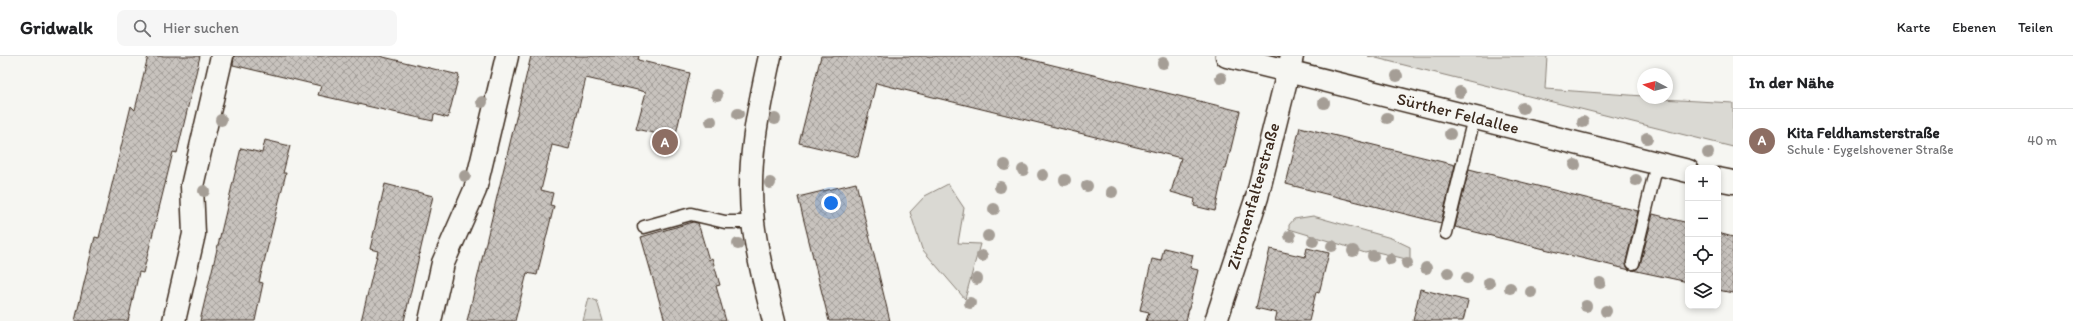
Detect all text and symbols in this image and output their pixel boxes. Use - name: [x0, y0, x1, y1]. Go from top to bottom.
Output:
- search box: [117, 10, 397, 46]
- text: Gridwalk: [20, 16, 93, 39]
- icon: search: [131, 17, 153, 39]
- text: Hier suchen: [163, 19, 239, 37]
- text: Karte: [1897, 19, 1930, 36]
- text: Ebenen: [1952, 19, 1996, 36]
- text: Teilen: [2018, 19, 2053, 36]
- north arrow: [1637, 68, 1673, 104]
- text: In der Nähe: [1749, 72, 1834, 92]
- street label: Sürther Feldallee: [1395, 88, 1521, 138]
- street label: Zitronenfalterstraße: [1222, 120, 1284, 272]
- text: Kita Feldhamsterstraße: [1787, 124, 1940, 142]
- pin: A: [652, 127, 678, 157]
- text: A: [1758, 133, 1766, 148]
- text: 40 m: [2027, 133, 2057, 148]
- text: Schule · Eygelshovener Straße: [1787, 142, 1954, 157]
- map controls: [1685, 165, 1721, 309]
- button: +: [1685, 165, 1721, 201]
- your location: [821, 193, 841, 213]
- button: −: [1685, 201, 1721, 237]
- button: locate: [1685, 237, 1721, 273]
- button: layers: [1685, 273, 1721, 309]

